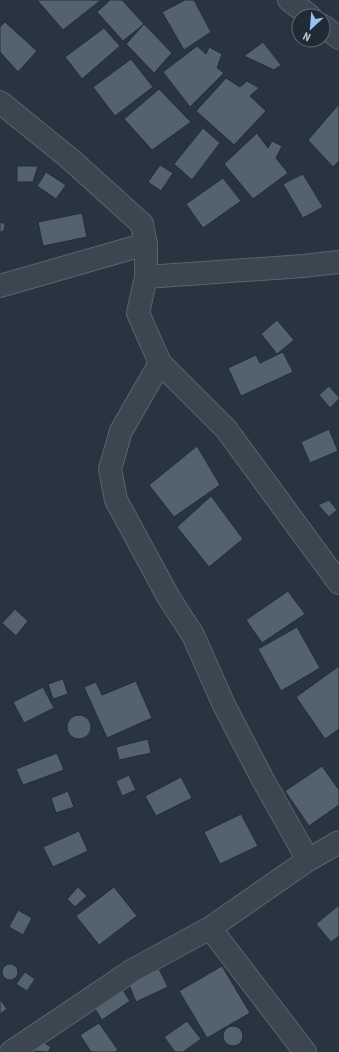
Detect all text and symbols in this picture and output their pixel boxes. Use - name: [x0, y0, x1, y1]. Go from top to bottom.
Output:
- north arrow: [291, 8, 331, 48]
- text: N: [301, 29, 313, 44]

